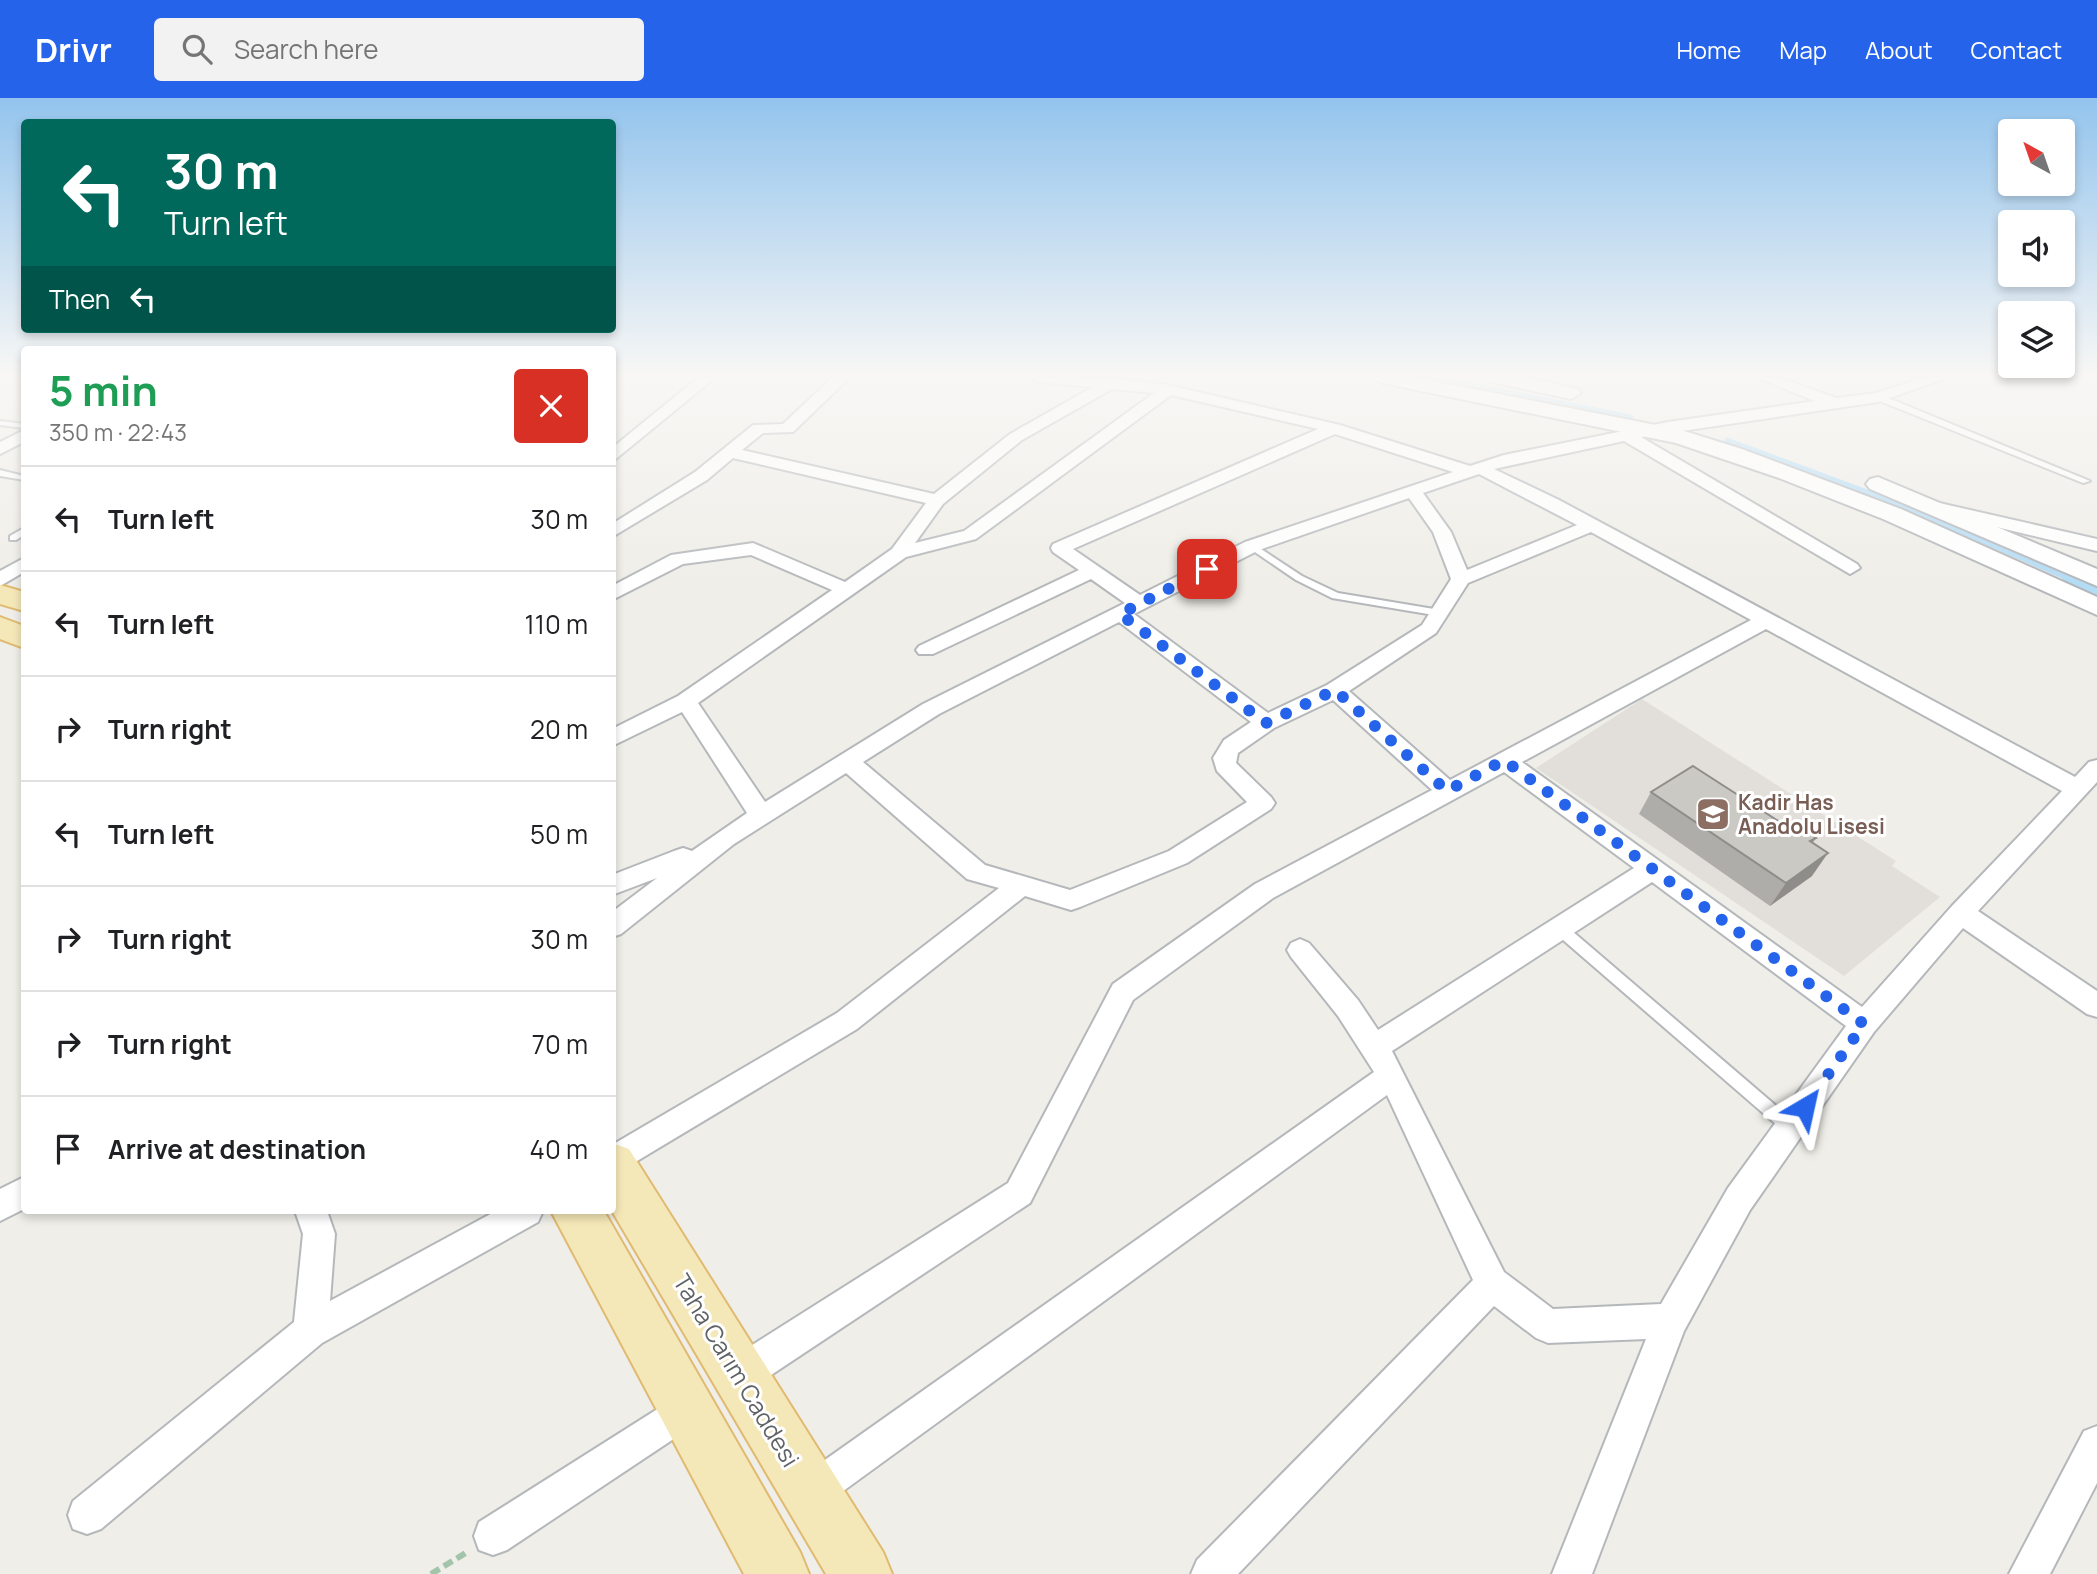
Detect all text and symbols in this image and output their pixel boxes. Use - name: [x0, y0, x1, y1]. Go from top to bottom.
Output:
- search box: [154, 18, 644, 81]
- text: Drivr: [35, 27, 112, 72]
- icon: search: [178, 30, 216, 68]
- text: Search here: [234, 31, 378, 67]
- text: Home: [1676, 33, 1741, 66]
- text: Map: [1779, 33, 1827, 66]
- text: About: [1865, 33, 1933, 66]
- text: Contact: [1971, 33, 2062, 66]
- north arrow: [1998, 119, 2076, 196]
- map controls: [1998, 119, 2075, 378]
- text: 30 m: [164, 137, 279, 204]
- icon: left: [49, 147, 140, 238]
- text: Turn left: [164, 201, 288, 245]
- button: sound: [1998, 210, 2075, 287]
- icon: left: [124, 280, 162, 318]
- text: Then: [49, 281, 110, 317]
- button: layers: [1998, 301, 2075, 378]
- text: 5 min: [49, 361, 158, 419]
- button: close: [514, 369, 588, 443]
- text: 350 m · 22:43: [49, 416, 187, 448]
- icon: left: [49, 500, 87, 538]
- text: Turn left: [108, 501, 215, 537]
- text: 30 m: [531, 501, 588, 537]
- pin: [1177, 539, 1237, 599]
- icon: arrive: [1188, 550, 1226, 588]
- icon: left: [49, 605, 87, 643]
- text: Turn left: [108, 606, 215, 642]
- text: 110 m: [525, 606, 588, 642]
- icon: right: [49, 710, 87, 748]
- text: Turn right: [108, 711, 232, 747]
- text: 20 m: [530, 711, 588, 747]
- place label: Kadir Has Anadolu Lisesi: [1738, 788, 1885, 840]
- school or university icon: Kadir Has Anadolu Lisesi: [1694, 795, 1732, 833]
- icon: left: [49, 815, 87, 853]
- text: Turn left: [108, 816, 215, 852]
- text: 50 m: [530, 816, 588, 852]
- icon: right: [49, 920, 87, 958]
- text: Turn right: [108, 921, 232, 957]
- text: 30 m: [531, 921, 588, 957]
- icon: right: [49, 1025, 87, 1063]
- text: Turn right: [108, 1026, 232, 1062]
- text: 70 m: [532, 1026, 588, 1062]
- position arrow: [1768, 1070, 1842, 1144]
- icon: arrive: [49, 1130, 87, 1168]
- text: Arrive at destination: [108, 1131, 366, 1167]
- text: 40 m: [530, 1131, 588, 1167]
- street label: Taha Carım Caddesi: [666, 1267, 808, 1473]

